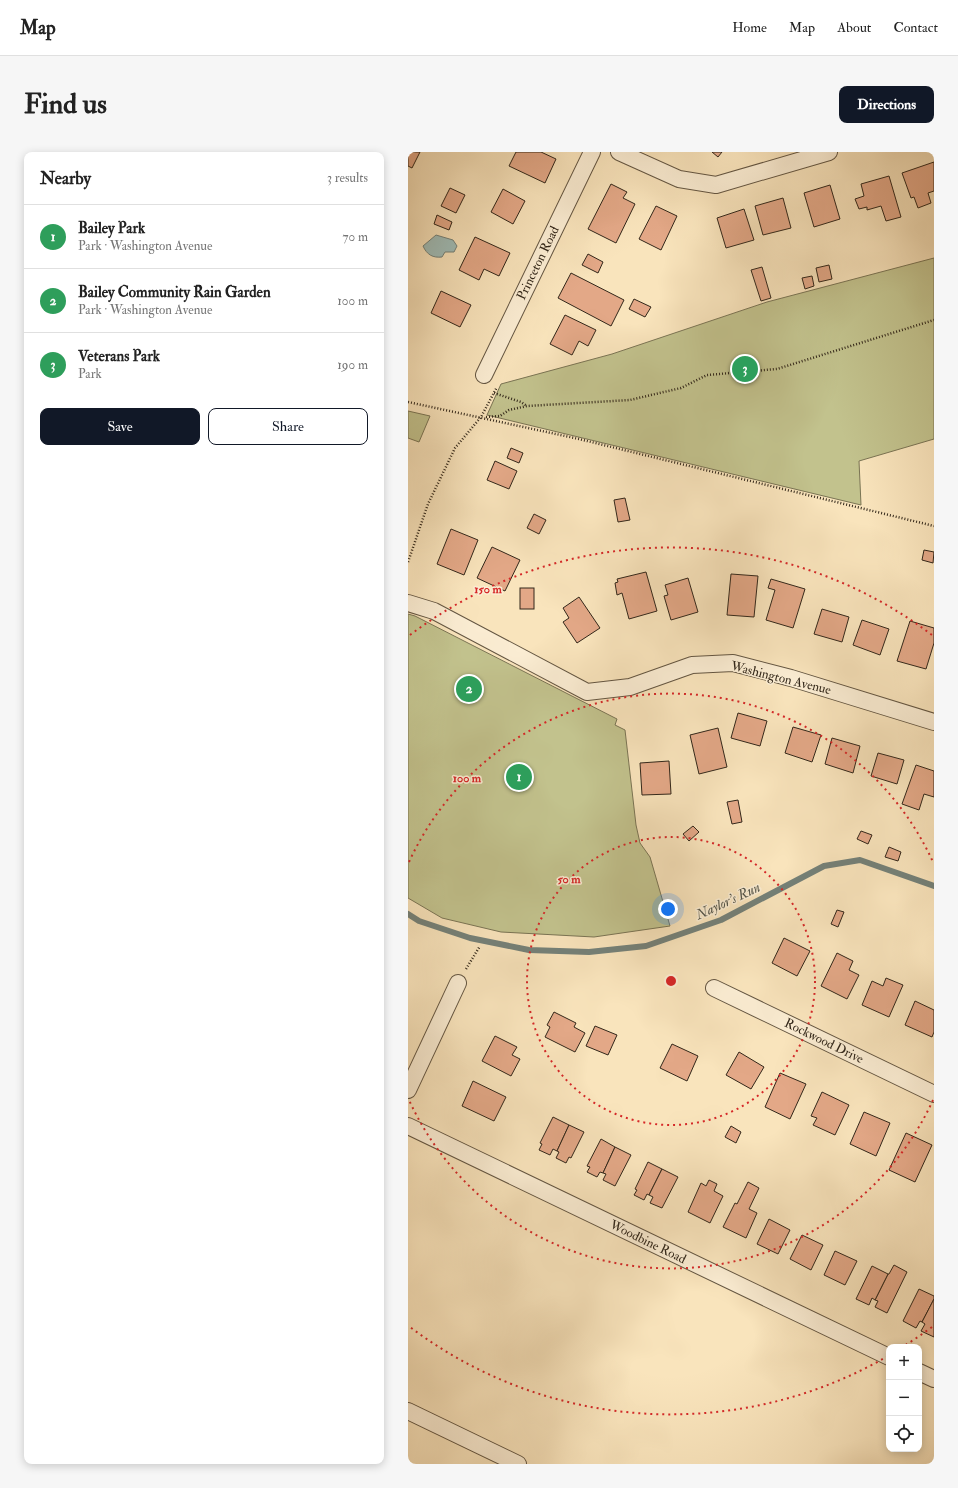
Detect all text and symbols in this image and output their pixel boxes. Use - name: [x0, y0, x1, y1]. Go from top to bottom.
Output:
- text: Map: [20, 16, 56, 40]
- text: Home: [732, 19, 767, 36]
- text: Map: [789, 19, 815, 36]
- text: About: [837, 19, 871, 36]
- text: Contact: [893, 19, 938, 36]
- button: Directions: [839, 86, 934, 123]
- text: Find us: [24, 87, 107, 122]
- text: Nearby: [40, 168, 91, 189]
- text: 3 results: [327, 170, 368, 186]
- text: Bailey Park: [78, 219, 145, 238]
- street label: Princeton Road: [513, 223, 563, 303]
- text: 1: [51, 229, 55, 245]
- text: 70 m: [343, 229, 368, 245]
- text: Park · Washington Avenue: [78, 238, 212, 254]
- text: Bailey Community Rain Garden: [78, 283, 271, 302]
- text: 2: [50, 293, 56, 309]
- text: 100 m: [337, 293, 368, 309]
- text: Park · Washington Avenue: [78, 302, 212, 318]
- text: Veterans Park: [78, 347, 160, 366]
- pin: 3: [732, 354, 758, 384]
- text: 3: [51, 357, 56, 373]
- text: 190 m: [337, 357, 368, 373]
- text: Park: [78, 366, 102, 382]
- button: Save: [40, 408, 200, 445]
- button: Share: [208, 408, 368, 445]
- text: 150 m: [474, 582, 502, 597]
- street label: Washington Avenue: [728, 658, 833, 698]
- pin: 2: [456, 674, 482, 704]
- pin: 1: [506, 762, 532, 792]
- text: 100 m: [453, 771, 482, 786]
- text: 50 m: [557, 872, 581, 887]
- water label: Naylor's Run: [692, 879, 763, 924]
- your location: [658, 899, 678, 919]
- centre of rings: [664, 974, 678, 988]
- street label: Rockwood Drive: [782, 1015, 867, 1067]
- street label: Woodbine Road: [606, 1216, 689, 1268]
- map controls: [886, 1344, 922, 1452]
- button: +: [886, 1344, 922, 1380]
- button: −: [886, 1380, 922, 1416]
- button: locate: [886, 1416, 922, 1452]

